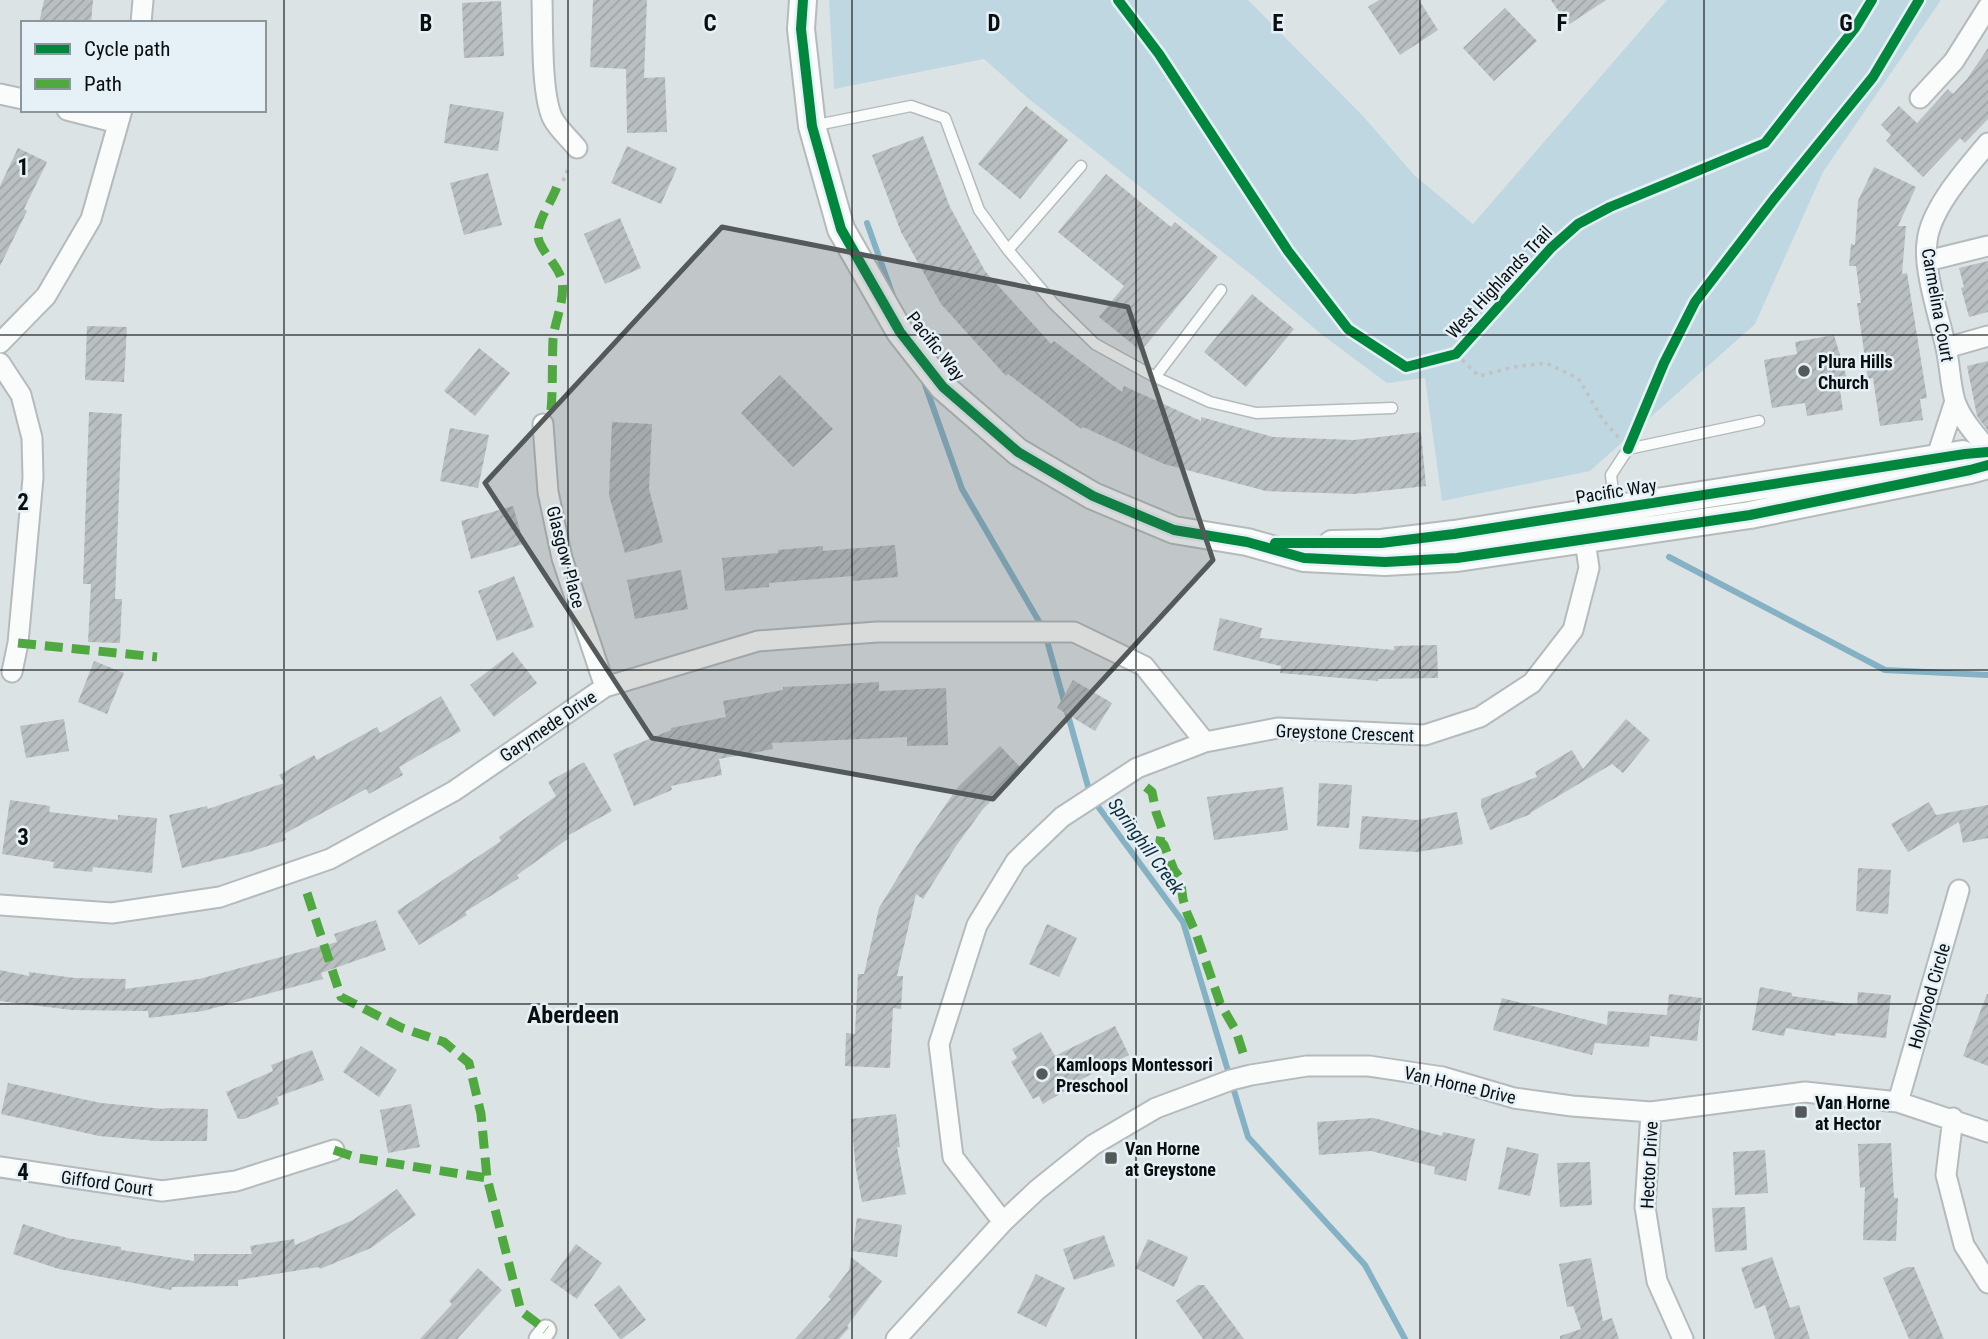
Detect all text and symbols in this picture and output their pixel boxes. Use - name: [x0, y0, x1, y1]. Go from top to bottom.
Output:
- text: B: [420, 10, 432, 37]
- text: C: [703, 10, 717, 37]
- text: D: [988, 10, 1001, 37]
- text: E: [1272, 10, 1284, 37]
- text: F: [1557, 10, 1568, 37]
- text: G: [1839, 10, 1853, 37]
- legend: [21, 21, 266, 112]
- text: Cycle path: [84, 37, 170, 61]
- text: Path: [84, 72, 122, 96]
- text: 1: [17, 154, 29, 181]
- street label: West Highlands Trail: [1442, 222, 1556, 342]
- street label: Carmelina Court: [1918, 246, 1958, 364]
- street label: Pacific Way: [903, 307, 970, 385]
- place label: Plura Hills Church: [1818, 351, 1893, 393]
- marker: Plura Hills Church: [1796, 363, 1812, 379]
- street label: Pacific Way: [1574, 474, 1658, 508]
- text: 2: [17, 489, 29, 516]
- street label: Glasgow Place: [542, 504, 590, 610]
- street label: Garymede Drive: [496, 686, 600, 766]
- street label: Greystone Crescent: [1275, 720, 1415, 746]
- water label: Springhill Creek: [1103, 793, 1189, 899]
- text: 3: [17, 824, 29, 851]
- street label: Holyrood Circle: [1904, 941, 1954, 1051]
- district label: Aberdeen: [527, 1001, 619, 1029]
- place label: Kamloops Montessori Preschool: [1056, 1054, 1213, 1096]
- street label: Van Horne Drive: [1402, 1062, 1518, 1108]
- marker: Kamloops Montessori Preschool: [1034, 1066, 1050, 1082]
- place label: Van Horne at Hector: [1815, 1092, 1890, 1134]
- marker: Van Horne at Hector: [1793, 1104, 1809, 1120]
- street label: Hector Drive: [1636, 1121, 1662, 1209]
- place label: Van Horne at Greystone: [1125, 1138, 1216, 1180]
- marker: Van Horne at Greystone: [1103, 1150, 1119, 1166]
- text: 4: [17, 1159, 29, 1186]
- street label: Gifford Court: [60, 1166, 154, 1200]

